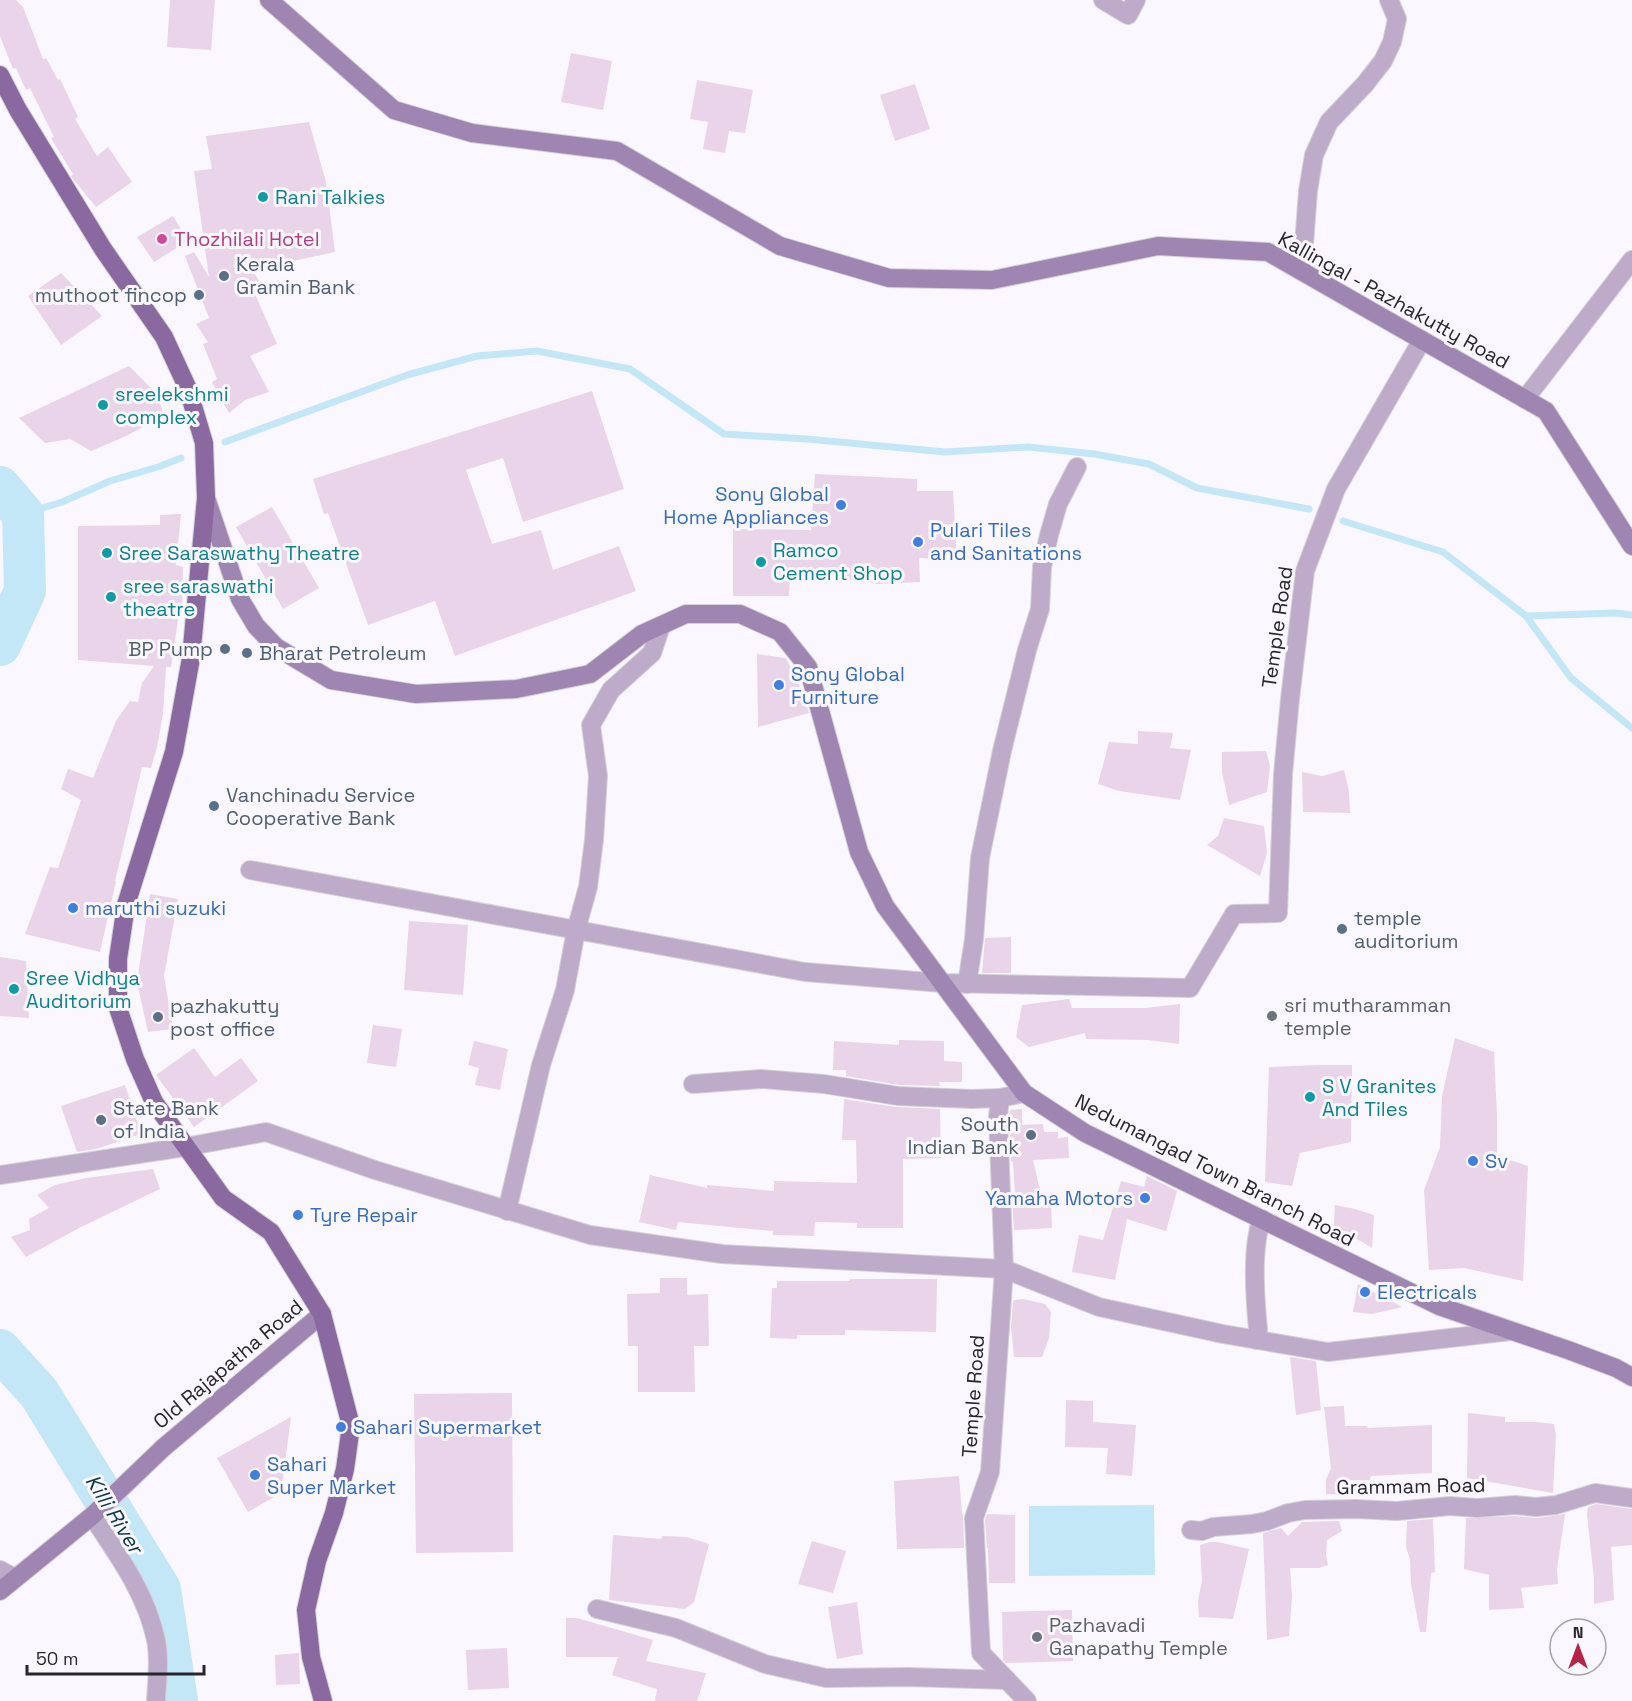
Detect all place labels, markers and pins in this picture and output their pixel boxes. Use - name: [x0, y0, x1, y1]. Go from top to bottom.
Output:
- place label: Rani Talkies: [275, 184, 385, 210]
- marker: Rani Talkies: [256, 190, 270, 204]
- place label: Thozhilali Hotel: [174, 226, 320, 252]
- marker: Thozhilali Hotel: [155, 232, 169, 246]
- place label: Kerala Gramin Bank: [236, 251, 355, 300]
- marker: Kerala Gramin Bank: [217, 269, 231, 283]
- place label: muthoot fincop: [35, 282, 187, 308]
- marker: muthoot fincop: [192, 288, 206, 302]
- place label: sreelekshmi complex: [115, 381, 229, 430]
- marker: sreelekshmi complex: [96, 398, 110, 412]
- place label: Sony Global Home Appliances: [663, 481, 829, 530]
- marker: Sony Global Home Appliances: [834, 498, 848, 512]
- place label: Pulari Tiles and Sanitations: [930, 517, 1082, 566]
- marker: Pulari Tiles and Sanitations: [911, 535, 925, 549]
- place label: Ramco Cement Shop: [773, 537, 903, 586]
- place label: Sree Saraswathy Theatre: [119, 540, 360, 566]
- marker: Sree Saraswathy Theatre: [100, 546, 114, 560]
- marker: Ramco Cement Shop: [754, 555, 768, 569]
- place label: sree saraswathi theatre: [123, 573, 274, 622]
- marker: sree saraswathi theatre: [104, 590, 118, 604]
- place label: BP Pump: [128, 636, 213, 662]
- place label: Bharat Petroleum: [259, 640, 426, 666]
- marker: BP Pump: [218, 642, 232, 656]
- marker: Bharat Petroleum: [240, 646, 254, 660]
- place label: Sony Global Furniture: [791, 661, 905, 710]
- marker: Sony Global Furniture: [772, 678, 786, 692]
- place label: Vanchinadu Service Cooperative Bank: [226, 782, 415, 831]
- marker: Vanchinadu Service Cooperative Bank: [207, 799, 221, 813]
- place label: maruthi suzuki: [85, 895, 226, 921]
- marker: maruthi suzuki: [66, 901, 80, 915]
- place label: temple auditorium: [1354, 905, 1458, 954]
- marker: temple auditorium: [1335, 922, 1349, 936]
- place label: Sree Vidhya Auditorium: [26, 965, 140, 1014]
- marker: Sree Vidhya Auditorium: [7, 982, 21, 996]
- place label: sri mutharamman temple: [1284, 992, 1451, 1041]
- place label: pazhakutty post office: [170, 993, 279, 1042]
- marker: sri mutharamman temple: [1265, 1009, 1279, 1023]
- marker: pazhakutty post office: [151, 1010, 165, 1024]
- place label: S V Granites And Tiles: [1322, 1073, 1437, 1122]
- marker: S V Granites And Tiles: [1303, 1090, 1317, 1104]
- place label: State Bank of India: [113, 1095, 219, 1144]
- place label: South Indian Bank: [907, 1111, 1019, 1160]
- marker: State Bank of India: [94, 1113, 108, 1127]
- marker: South Indian Bank: [1024, 1128, 1038, 1142]
- place label: Sv: [1485, 1148, 1508, 1174]
- marker: Sv: [1466, 1154, 1480, 1168]
- place label: Yamaha Motors: [985, 1185, 1133, 1211]
- marker: Yamaha Motors: [1138, 1191, 1152, 1205]
- place label: Tyre Repair: [310, 1202, 418, 1228]
- marker: Tyre Repair: [291, 1208, 305, 1222]
- place label: Electricals: [1377, 1279, 1477, 1305]
- marker: Electricals: [1358, 1285, 1372, 1299]
- place label: Sahari Supermarket: [353, 1414, 542, 1440]
- marker: Sahari Supermarket: [334, 1420, 348, 1434]
- place label: Sahari Super Market: [267, 1451, 396, 1500]
- marker: Sahari Super Market: [248, 1468, 262, 1482]
- place label: Pazhavadi Ganapathy Temple: [1049, 1612, 1228, 1661]
- marker: Pazhavadi Ganapathy Temple: [1030, 1630, 1044, 1644]

